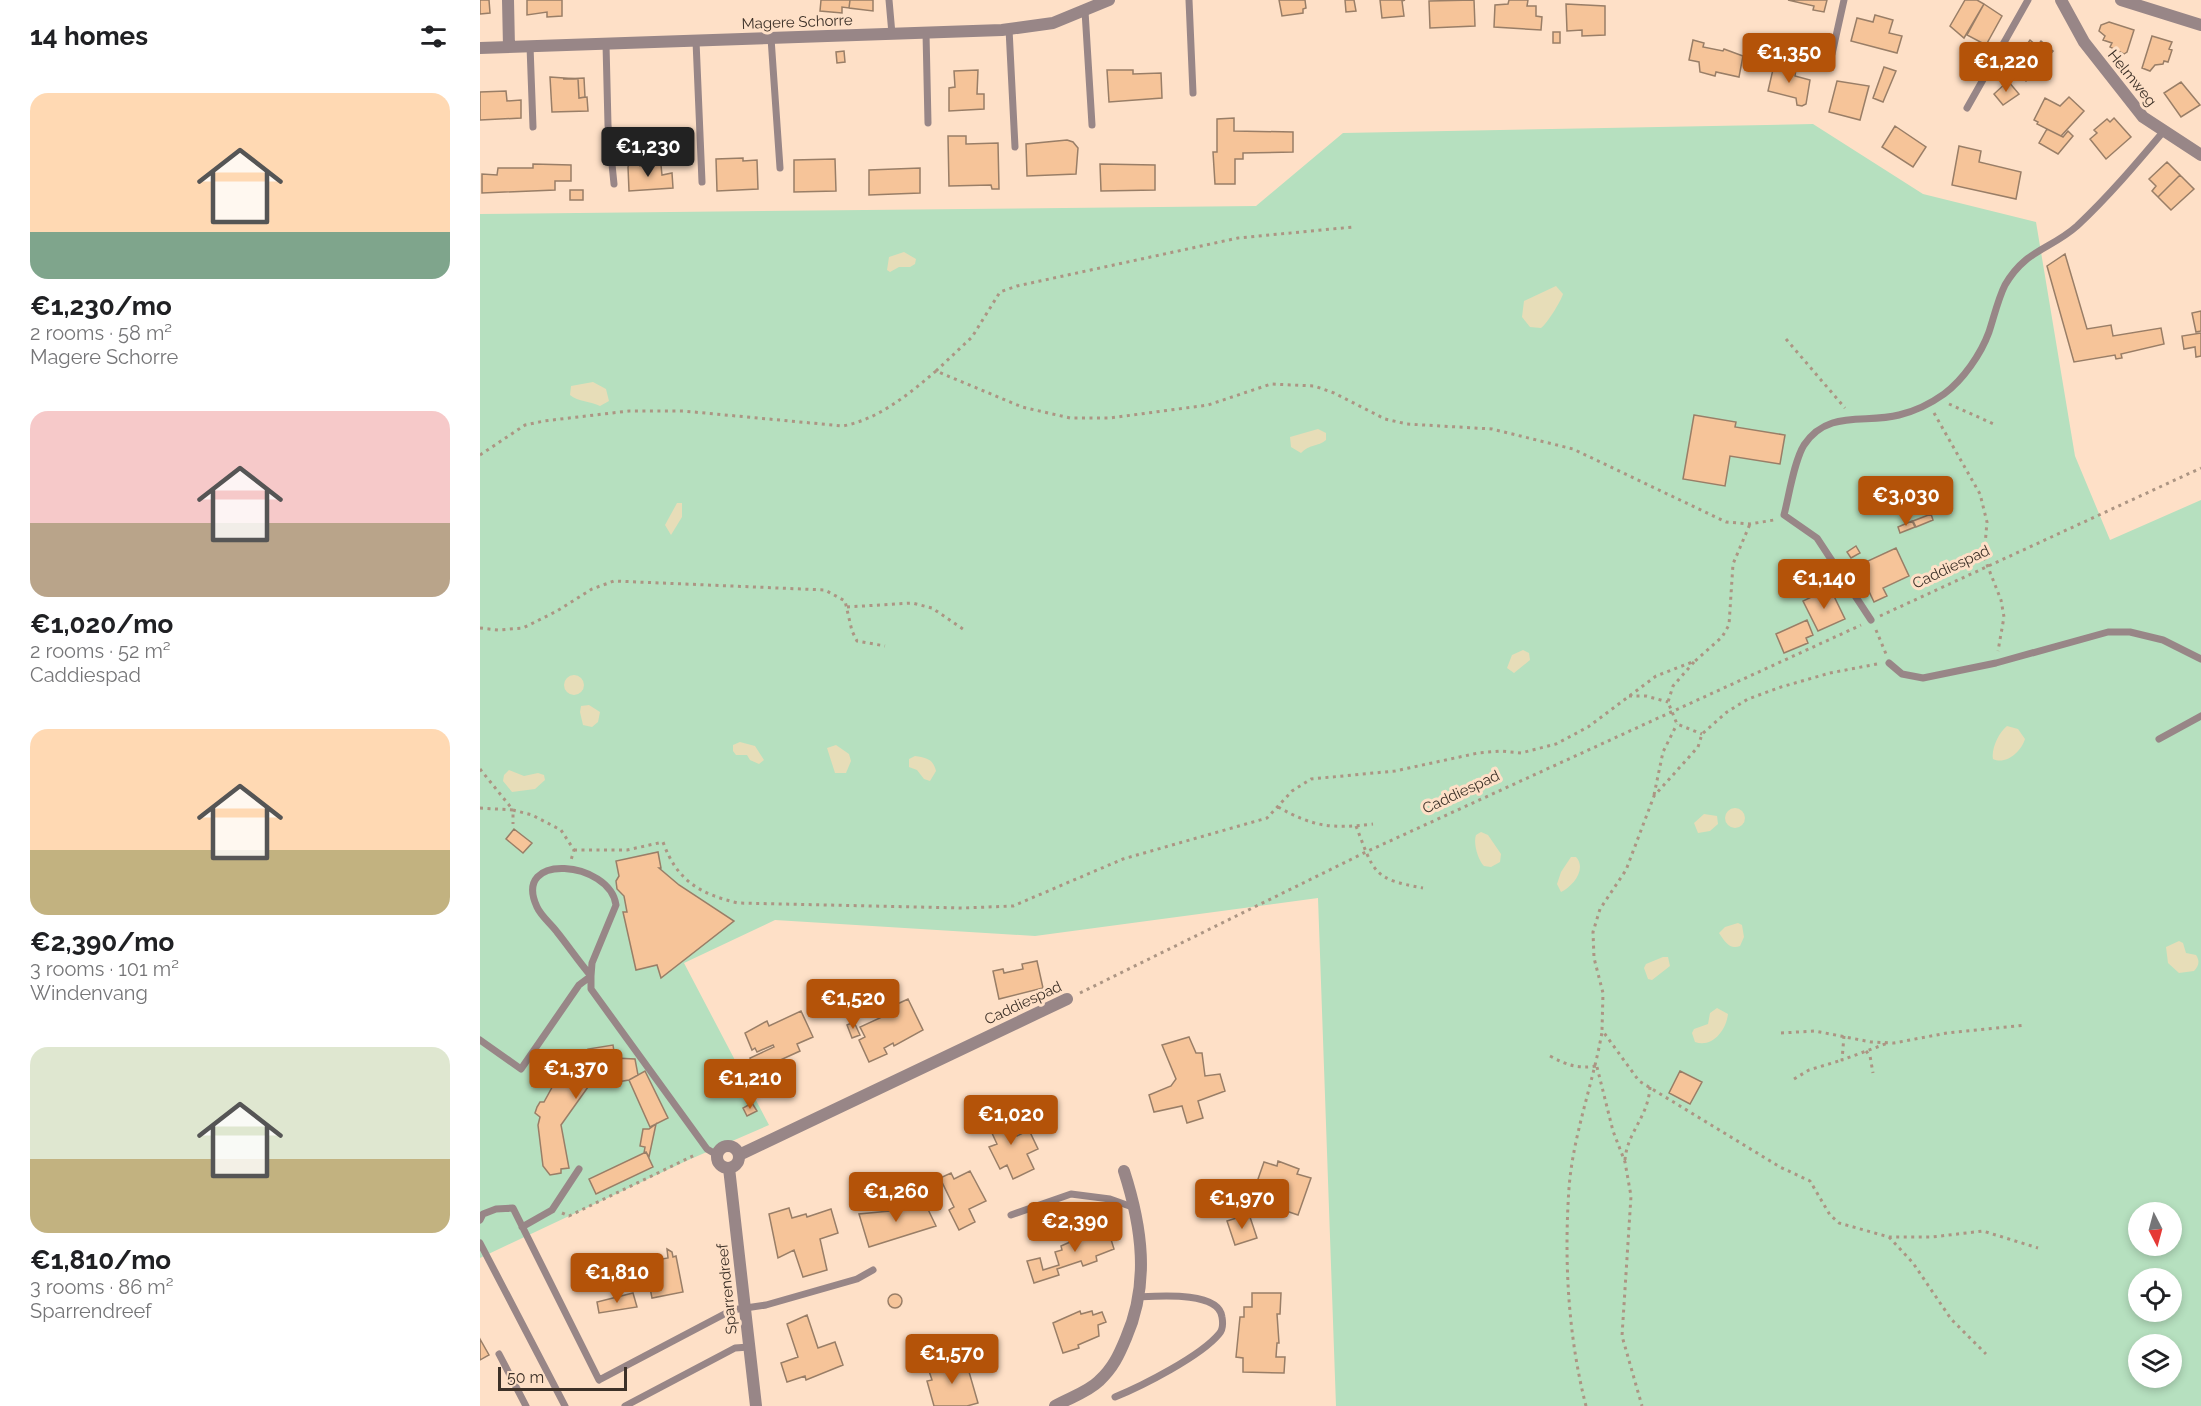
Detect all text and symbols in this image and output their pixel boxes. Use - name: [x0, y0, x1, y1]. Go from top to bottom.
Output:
- street label: Magere Schorre: [741, 11, 853, 33]
- icon: filters: [417, 20, 450, 53]
- text: 14 homes: [30, 21, 148, 51]
- pin: €1,350: [1740, 33, 1838, 84]
- text: €1,350: [1757, 40, 1822, 64]
- pin: €1,220: [1957, 42, 2055, 93]
- street label: Helmweg: [2104, 46, 2160, 110]
- text: €1,220: [1973, 49, 2039, 73]
- pin: €1,230: [599, 127, 697, 178]
- icon: home: [186, 132, 294, 240]
- text: €1,230: [615, 134, 681, 158]
- text: €1,230/mo: [30, 291, 172, 321]
- text: 2 rooms · 58 m²: [30, 321, 172, 345]
- text: Magere Schorre: [30, 345, 178, 369]
- icon: home: [186, 450, 294, 558]
- pin: €3,030: [1857, 476, 1955, 527]
- text: €3,030: [1872, 483, 1940, 507]
- street label: Caddiespad: [1909, 541, 1993, 593]
- pin: €1,140: [1775, 559, 1873, 610]
- text: €1,140: [1792, 566, 1856, 590]
- text: €1,020/mo: [30, 609, 173, 639]
- text: 2 rooms · 52 m²: [30, 639, 171, 663]
- text: Caddiespad: [30, 663, 141, 687]
- street label: Caddiespad: [1419, 766, 1503, 818]
- icon: home: [186, 768, 294, 876]
- text: €2,390/mo: [30, 927, 174, 957]
- text: 3 rooms · 101 m²: [30, 957, 179, 981]
- street label: Caddiespad: [981, 977, 1065, 1029]
- pin: €1,520: [804, 979, 902, 1030]
- text: Windenvang: [30, 981, 148, 1005]
- text: €1,520: [820, 986, 886, 1010]
- pin: €1,370: [527, 1049, 625, 1100]
- text: €1,370: [543, 1056, 609, 1080]
- pin: €1,210: [701, 1059, 799, 1110]
- text: €1,210: [718, 1066, 782, 1090]
- icon: home: [186, 1086, 294, 1194]
- pin: €1,020: [962, 1095, 1060, 1146]
- text: €1,020: [978, 1102, 1044, 1126]
- pin: €1,260: [847, 1172, 945, 1223]
- text: €1,260: [863, 1179, 929, 1203]
- pin: €1,970: [1193, 1179, 1291, 1230]
- text: €1,970: [1209, 1186, 1275, 1210]
- pin: €2,390: [1026, 1202, 1124, 1253]
- north arrow: [2128, 1202, 2182, 1256]
- map controls: [2128, 1202, 2182, 1388]
- text: €2,390: [1041, 1209, 1109, 1233]
- street label: Sparrendreef: [713, 1242, 741, 1335]
- text: €1,810/mo: [30, 1245, 171, 1275]
- pin: €1,810: [568, 1253, 666, 1304]
- text: €1,810: [585, 1260, 649, 1284]
- button: locate: [2128, 1268, 2182, 1322]
- text: 3 rooms · 86 m²: [30, 1275, 173, 1299]
- text: Sparrendreef: [30, 1299, 152, 1323]
- pin: €1,570: [903, 1334, 1001, 1385]
- button: layers: [2128, 1334, 2182, 1388]
- text: €1,570: [919, 1341, 985, 1365]
- scale bar: [498, 1364, 627, 1392]
- text: 50 m: [507, 1368, 544, 1387]

